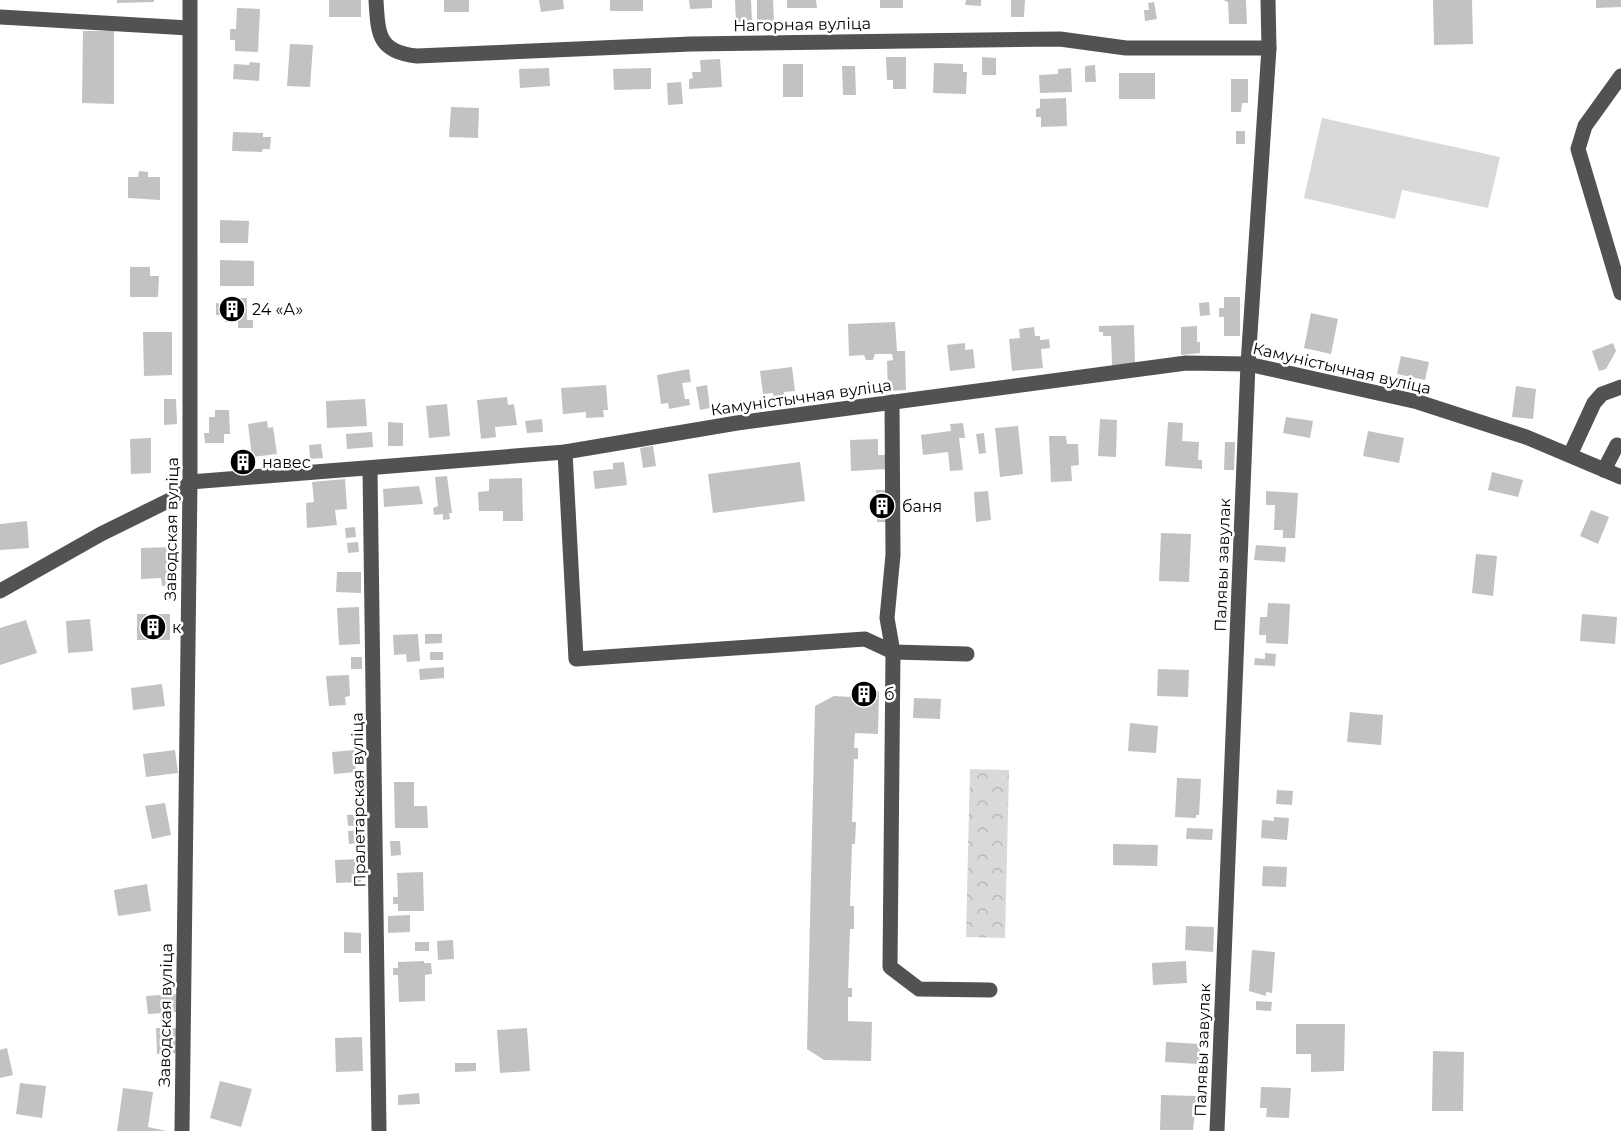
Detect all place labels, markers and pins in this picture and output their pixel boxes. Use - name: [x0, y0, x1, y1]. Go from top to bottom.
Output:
- building icon: 24 «А»: [217, 294, 247, 324]
- place label: 24 «А»: [252, 300, 303, 319]
- building icon: навес: [228, 447, 258, 477]
- place label: навес: [262, 453, 311, 472]
- building icon: баня: [867, 491, 897, 521]
- place label: баня: [902, 497, 942, 516]
- building icon: к: [138, 612, 168, 642]
- place label: к: [172, 618, 182, 637]
- building icon: б: [849, 679, 879, 709]
- place label: б: [884, 685, 895, 704]

